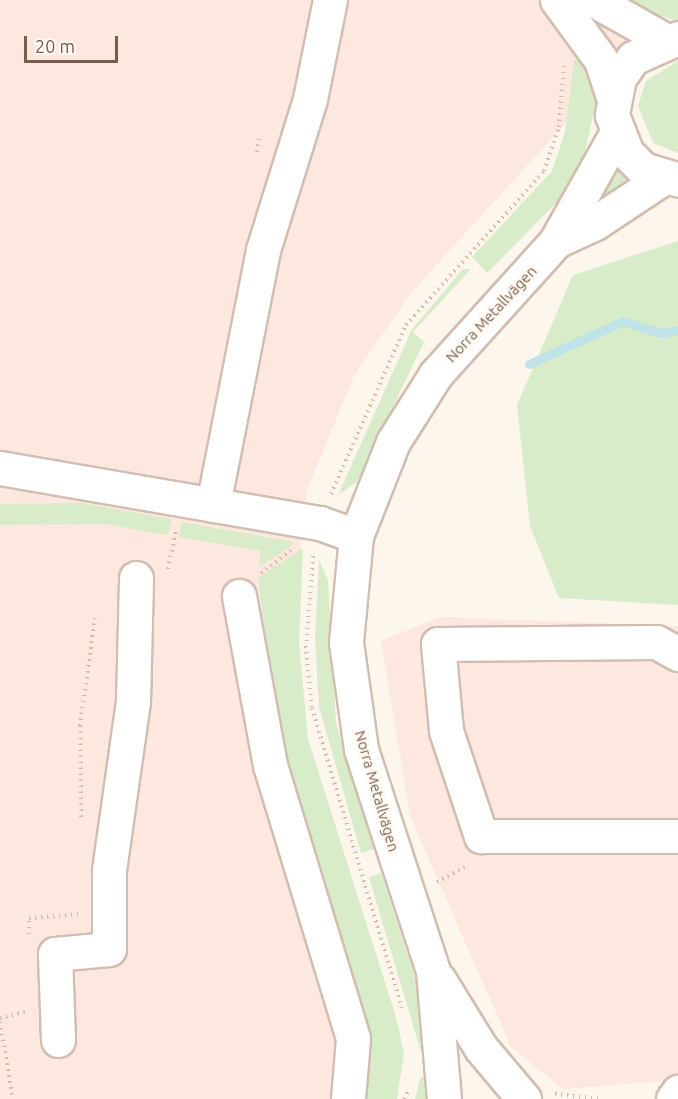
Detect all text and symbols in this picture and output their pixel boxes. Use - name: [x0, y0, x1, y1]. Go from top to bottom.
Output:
- scale bar: [27, 24, 122, 62]
- text: 20 m: [35, 36, 75, 56]
- street label: Norra Metallvägen: [442, 262, 540, 366]
- street label: Norra Metallvägen: [351, 728, 403, 854]

